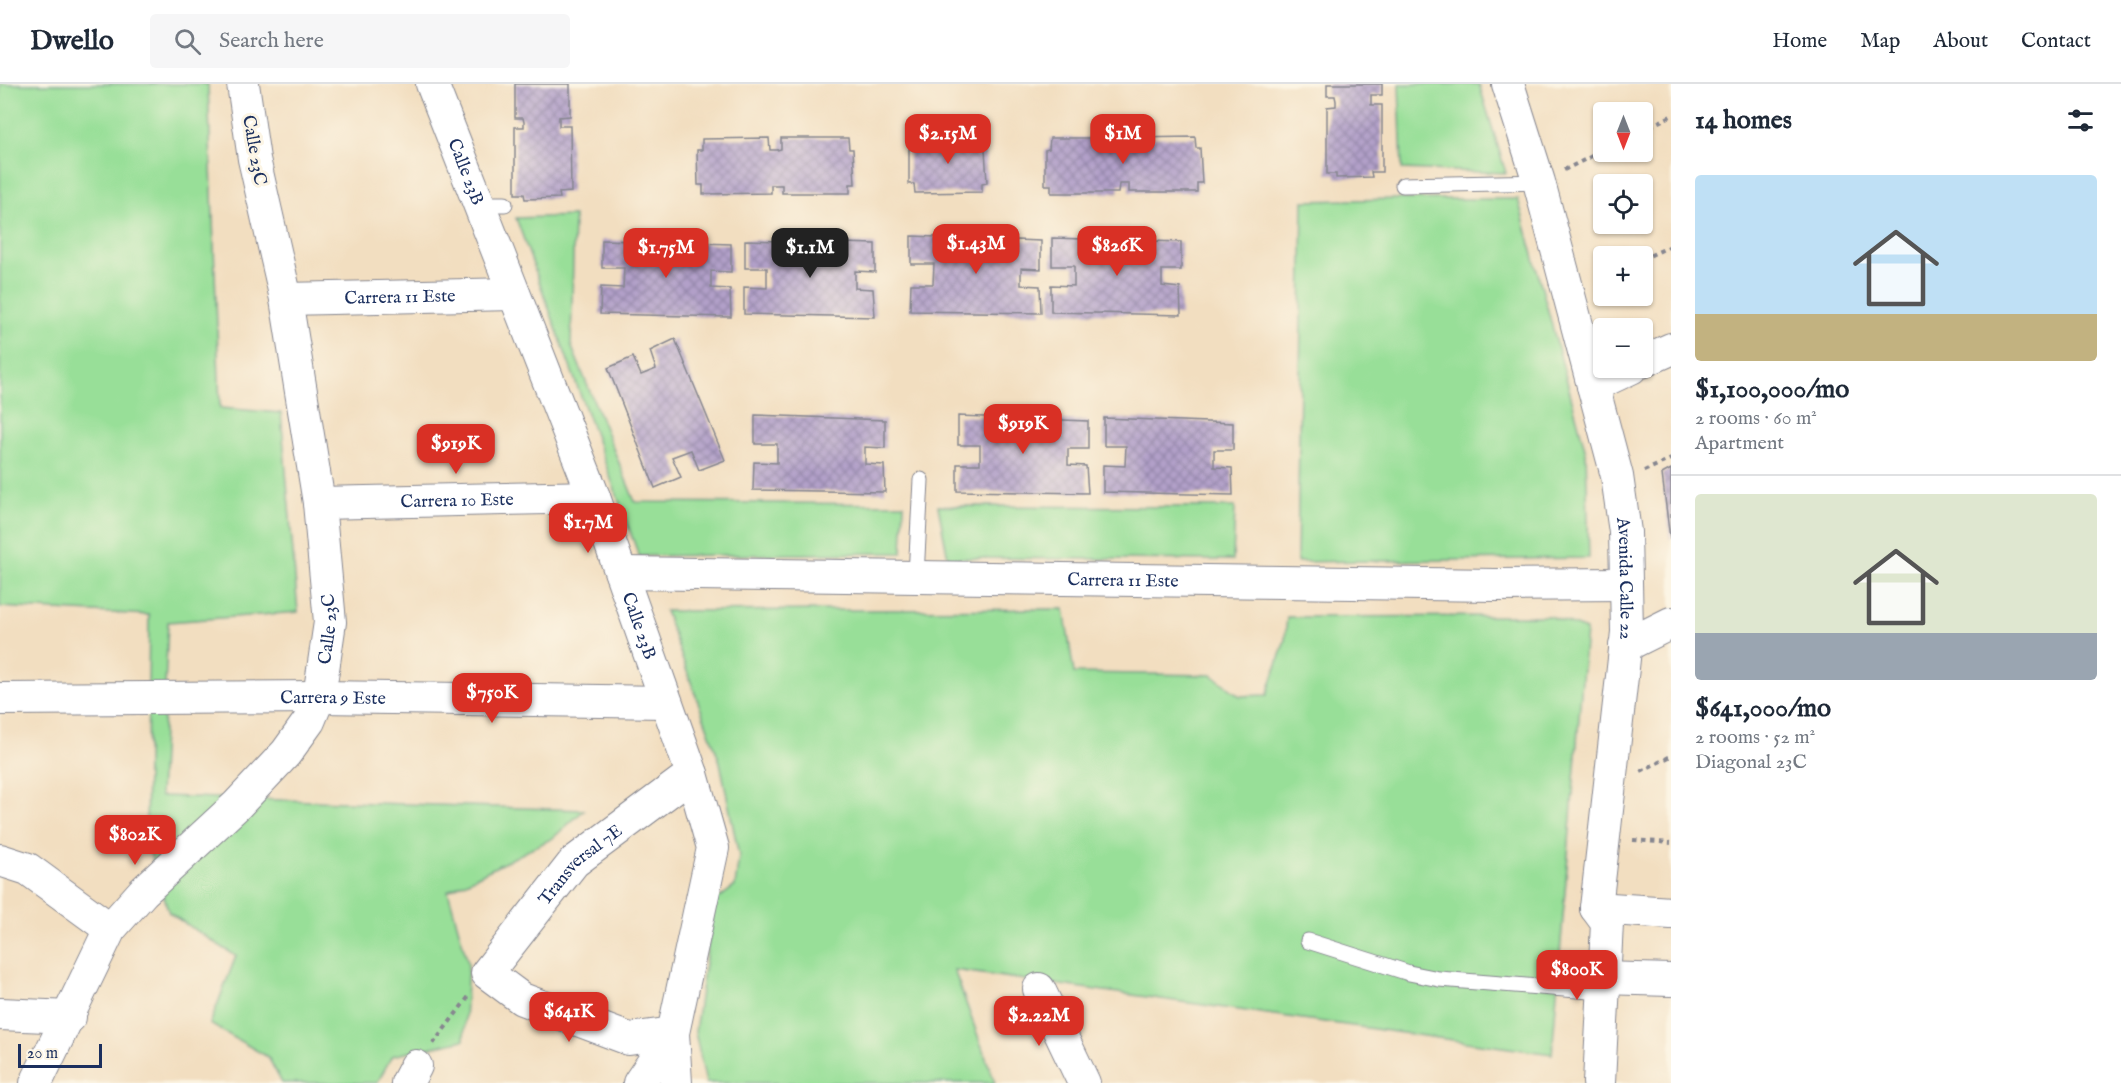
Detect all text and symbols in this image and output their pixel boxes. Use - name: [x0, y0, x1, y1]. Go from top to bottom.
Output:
- search box: [150, 14, 570, 68]
- text: Dwello: [30, 24, 114, 59]
- icon: search: [171, 25, 204, 58]
- text: Search here: [219, 27, 324, 55]
- text: Home: [1772, 28, 1827, 55]
- text: Map: [1860, 28, 1900, 55]
- text: About: [1933, 28, 1988, 55]
- text: Contact: [2021, 28, 2091, 55]
- north arrow: [1593, 102, 1653, 162]
- map controls: [1593, 102, 1653, 378]
- text: 14 homes: [1695, 104, 1792, 137]
- icon: filters: [2064, 104, 2097, 137]
- street label: Calle 23C: [236, 113, 271, 187]
- pin: $2.15M: [899, 114, 997, 165]
- pin: $1M: [1094, 114, 1152, 165]
- text: $2.15M: [919, 121, 977, 146]
- text: $1M: [1104, 121, 1142, 146]
- street label: Calle 23B: [441, 135, 488, 209]
- button: locate: [1593, 174, 1653, 234]
- icon: home: [1842, 214, 1950, 322]
- pin: $1.43M: [927, 224, 1025, 275]
- pin: $826K: [1075, 226, 1159, 277]
- pin: $1.75M: [617, 228, 715, 279]
- pin: $1.1M: [768, 228, 852, 279]
- text: $1.43M: [946, 231, 1006, 256]
- text: $826K: [1091, 233, 1143, 258]
- text: $1.75M: [637, 235, 695, 260]
- text: $1.1M: [785, 235, 835, 260]
- button: +: [1593, 246, 1653, 306]
- street label: Carrera 11 Este: [344, 285, 456, 311]
- button: −: [1593, 318, 1653, 378]
- text: $1,100,000/mo: [1695, 373, 1849, 406]
- pin: $919K: [981, 404, 1065, 455]
- text: 2 rooms · 60 m²: [1695, 406, 1817, 431]
- text: $919K: [998, 411, 1048, 436]
- pin: $919K: [414, 424, 498, 475]
- text: $919K: [431, 431, 481, 456]
- text: Apartment: [1695, 431, 1784, 456]
- street label: Carrera 10 Este: [400, 489, 514, 514]
- pin: $1.7M: [546, 503, 630, 554]
- text: $1.7M: [563, 510, 613, 535]
- street label: Avenida Calle 22: [1610, 515, 1637, 641]
- icon: home: [1842, 533, 1950, 641]
- street label: Carrera 11 Este: [1067, 569, 1179, 594]
- street label: Calle 23B: [616, 589, 661, 663]
- street label: Calle 23C: [314, 593, 343, 666]
- pin: $750K: [450, 673, 534, 724]
- text: $750K: [466, 680, 518, 705]
- street label: Carrera 9 Este: [280, 687, 386, 711]
- text: $641,000/mo: [1695, 692, 1831, 725]
- text: 2 rooms · 52 m²: [1695, 725, 1815, 750]
- text: Diagonal 23C: [1695, 750, 1807, 775]
- pin: $802K: [93, 815, 177, 866]
- street label: Transversal 7E: [534, 820, 628, 911]
- text: $802K: [109, 822, 161, 847]
- pin: $800K: [1535, 950, 1619, 1001]
- text: $800K: [1550, 957, 1604, 982]
- pin: $641K: [527, 992, 611, 1043]
- pin: $2.22M: [990, 996, 1088, 1047]
- text: $641K: [543, 999, 595, 1024]
- text: $2.22M: [1008, 1003, 1070, 1028]
- scale bar: [18, 1041, 102, 1068]
- text: 20 m: [27, 1044, 58, 1064]

